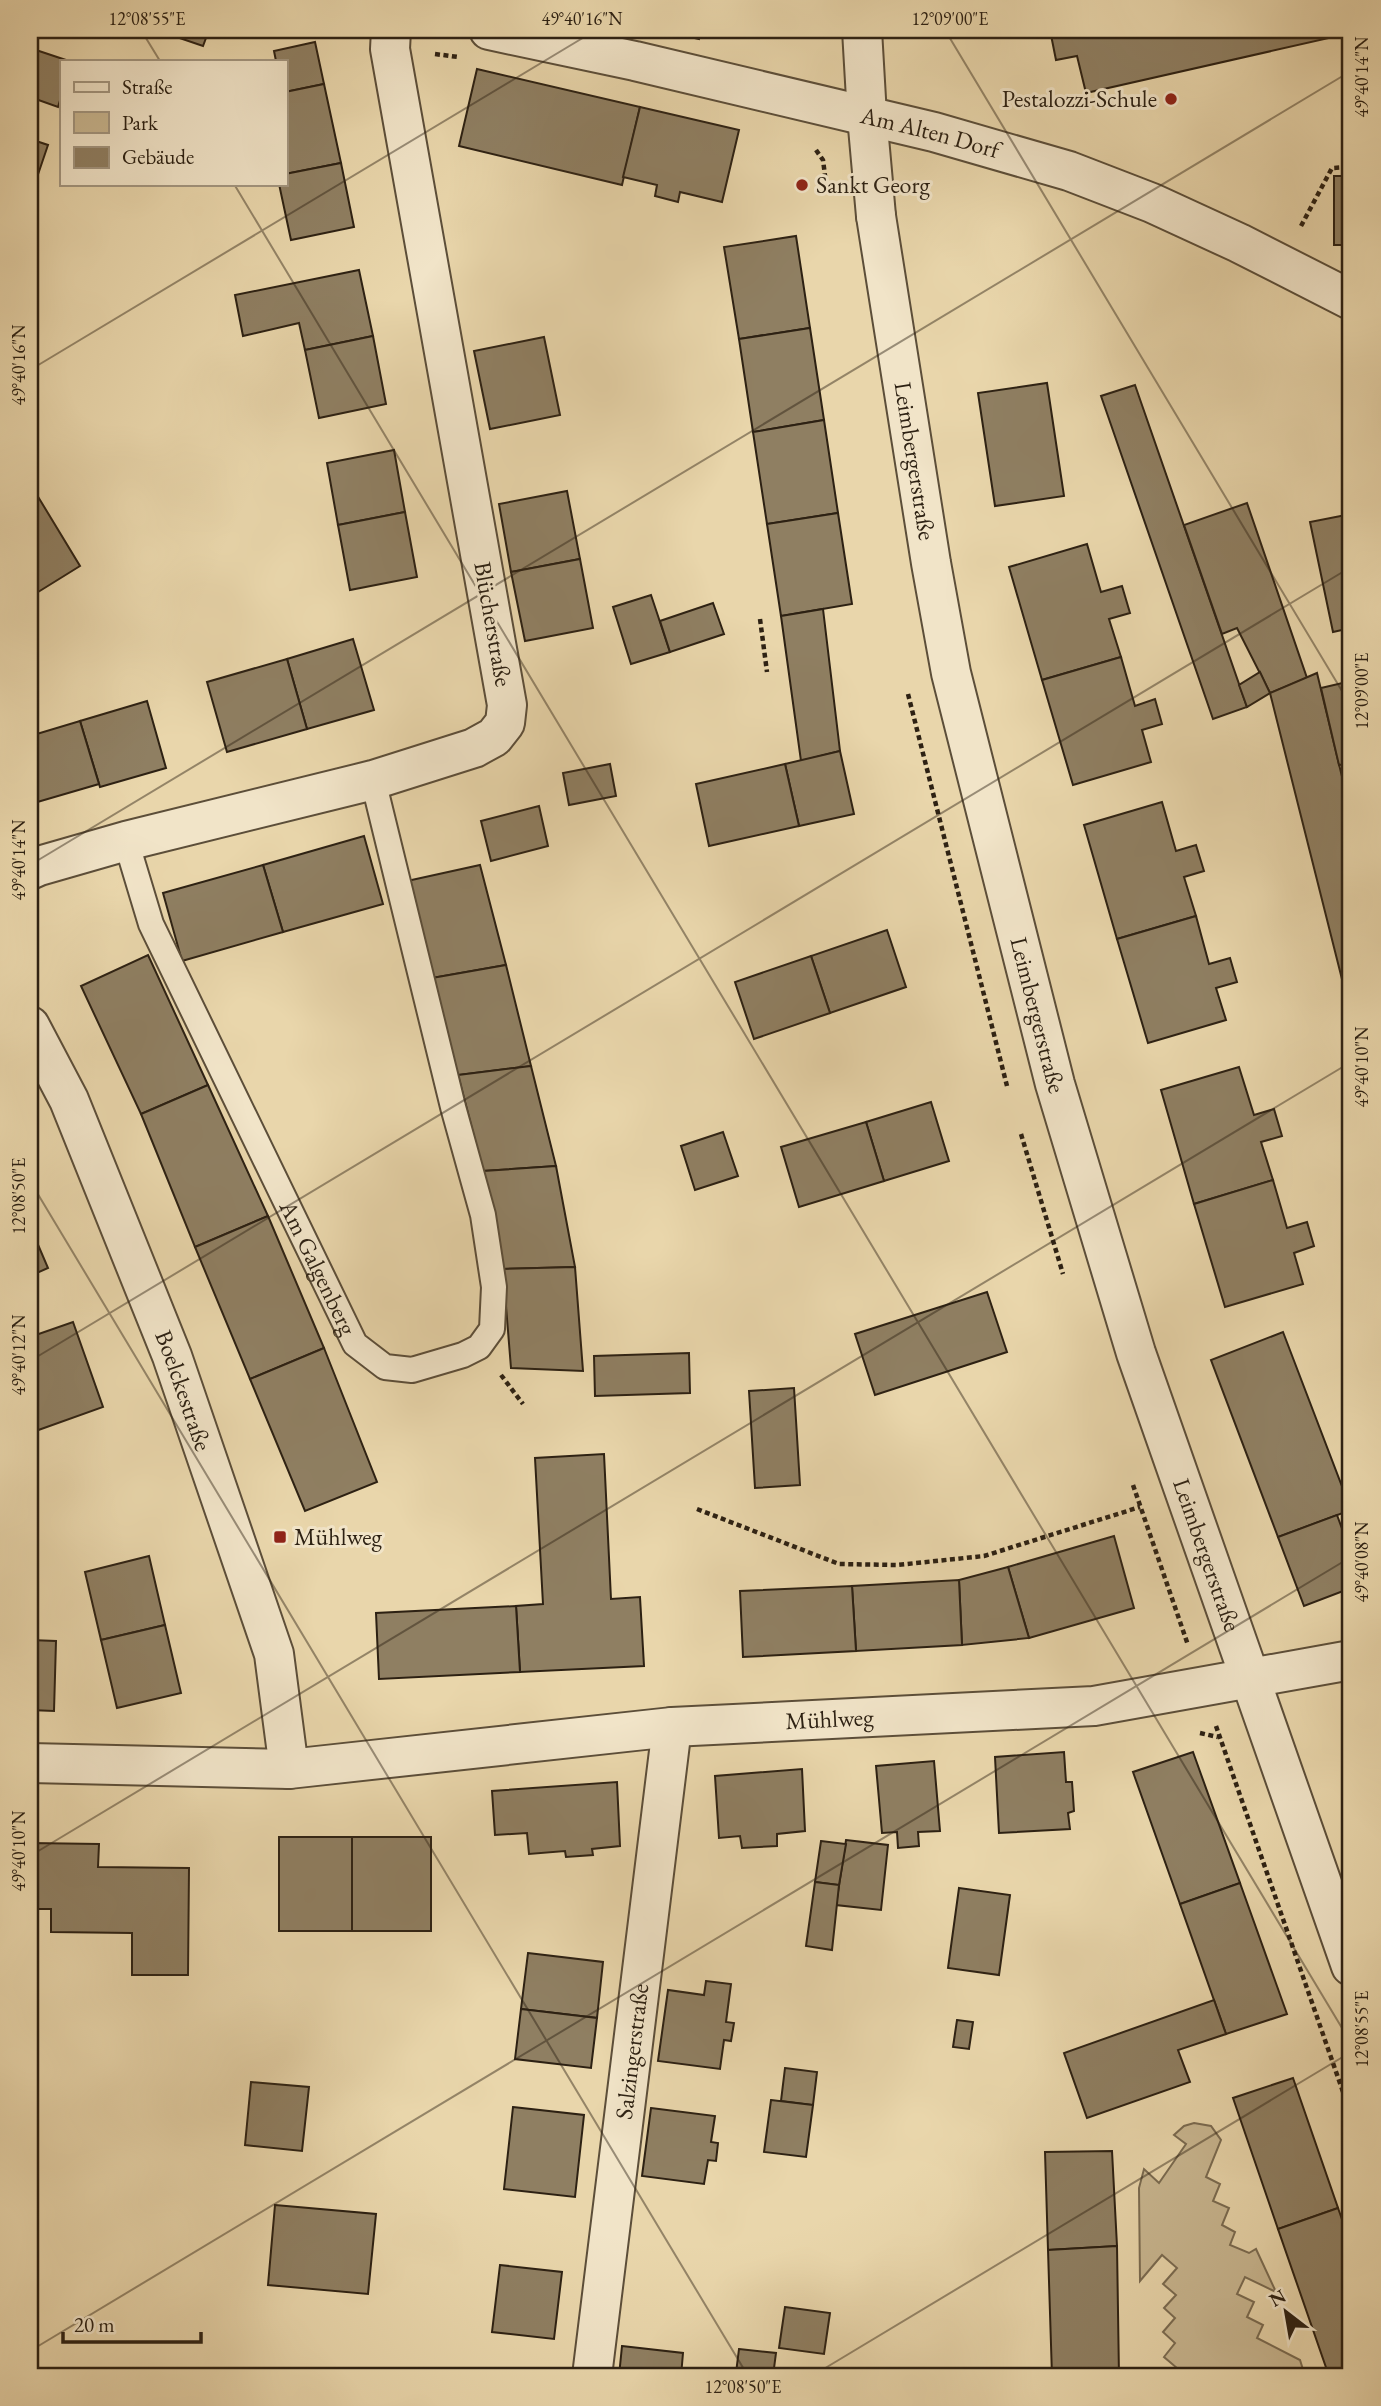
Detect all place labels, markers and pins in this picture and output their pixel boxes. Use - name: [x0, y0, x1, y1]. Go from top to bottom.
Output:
- place label: Pestalozzi-Schule: [1002, 83, 1157, 114]
- marker: Pestalozzi-Schule: [1163, 91, 1179, 107]
- place label: Sankt Georg: [816, 169, 931, 200]
- marker: Sankt Georg: [794, 177, 810, 193]
- place label: Mühlweg: [294, 1521, 383, 1552]
- marker: Mühlweg: [272, 1529, 288, 1545]

